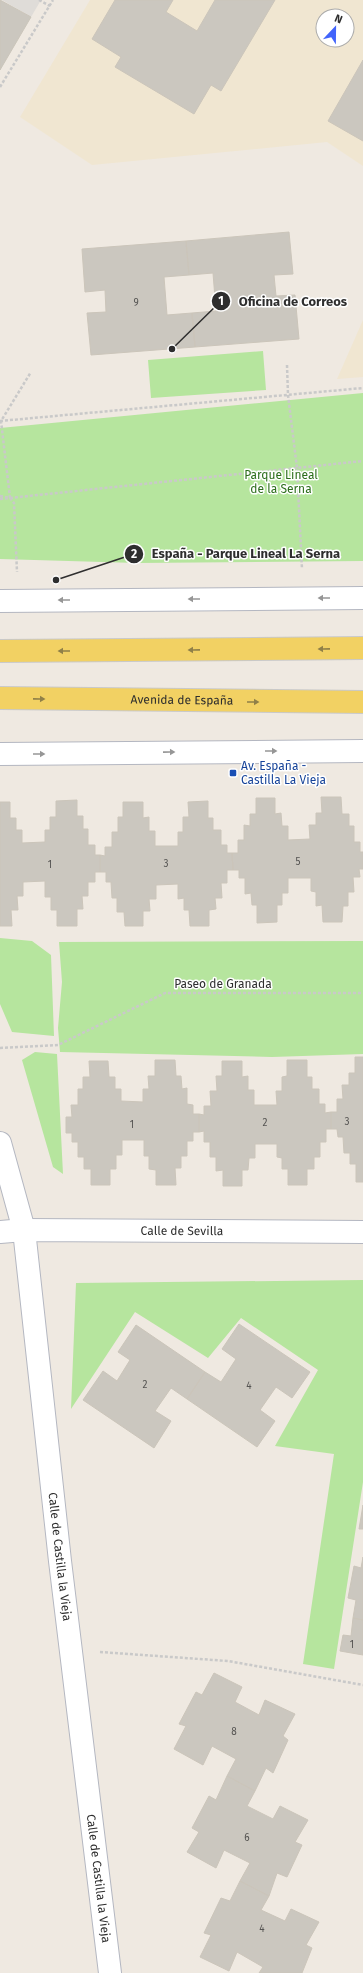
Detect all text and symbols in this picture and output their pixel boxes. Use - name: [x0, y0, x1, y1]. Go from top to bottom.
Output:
- north arrow: [315, 8, 355, 48]
- text: N: [333, 12, 344, 27]
- callout: Oficina de Correos: [211, 289, 355, 314]
- text: 1: [218, 294, 224, 308]
- text: Oficina de Correos: [239, 294, 348, 309]
- house number: 9: [133, 297, 139, 309]
- park label: Parque Lineal de la Serna: [244, 468, 318, 496]
- callout: España - Parque Lineal La Serna: [124, 541, 348, 566]
- text: España - Parque Lineal La Serna: [152, 546, 340, 561]
- text: 2: [131, 547, 137, 561]
- one-way arrow: [317, 595, 330, 601]
- one-way arrow: [187, 596, 200, 602]
- one-way arrow: [57, 597, 70, 603]
- one-way arrow: [317, 646, 330, 652]
- one-way arrow: [187, 647, 200, 653]
- one-way arrow: [57, 648, 70, 654]
- street label: Avenida de España: [131, 692, 233, 708]
- one-way arrow: [33, 696, 46, 702]
- one-way arrow: [247, 699, 260, 705]
- one-way arrow: [265, 748, 278, 754]
- one-way arrow: [163, 749, 176, 755]
- one-way arrow: [33, 751, 46, 757]
- place label: Av. España - Castilla La Vieja: [241, 759, 326, 787]
- marker: Av. España - Castilla La Vieja: [228, 768, 238, 778]
- house number: 5: [295, 856, 301, 868]
- house number: 3: [164, 858, 169, 870]
- house number: 1: [48, 859, 52, 871]
- street label: Paseo de Granada: [174, 977, 272, 991]
- house number: 3: [345, 1116, 350, 1128]
- house number: 2: [263, 1117, 268, 1129]
- house number: 1: [130, 1119, 134, 1131]
- street label: Calle de Sevilla: [141, 1224, 223, 1238]
- house number: 2: [143, 1379, 148, 1391]
- house number: 4: [246, 1380, 252, 1392]
- street label: Calle de Castilla la Vieja: [46, 1492, 74, 1622]
- house number: 1: [350, 1639, 354, 1651]
- house number: 8: [231, 1726, 237, 1738]
- street label: Calle de Castilla la Vieja: [84, 1813, 113, 1944]
- house number: 6: [244, 1832, 250, 1844]
- house number: 4: [259, 1923, 265, 1935]

